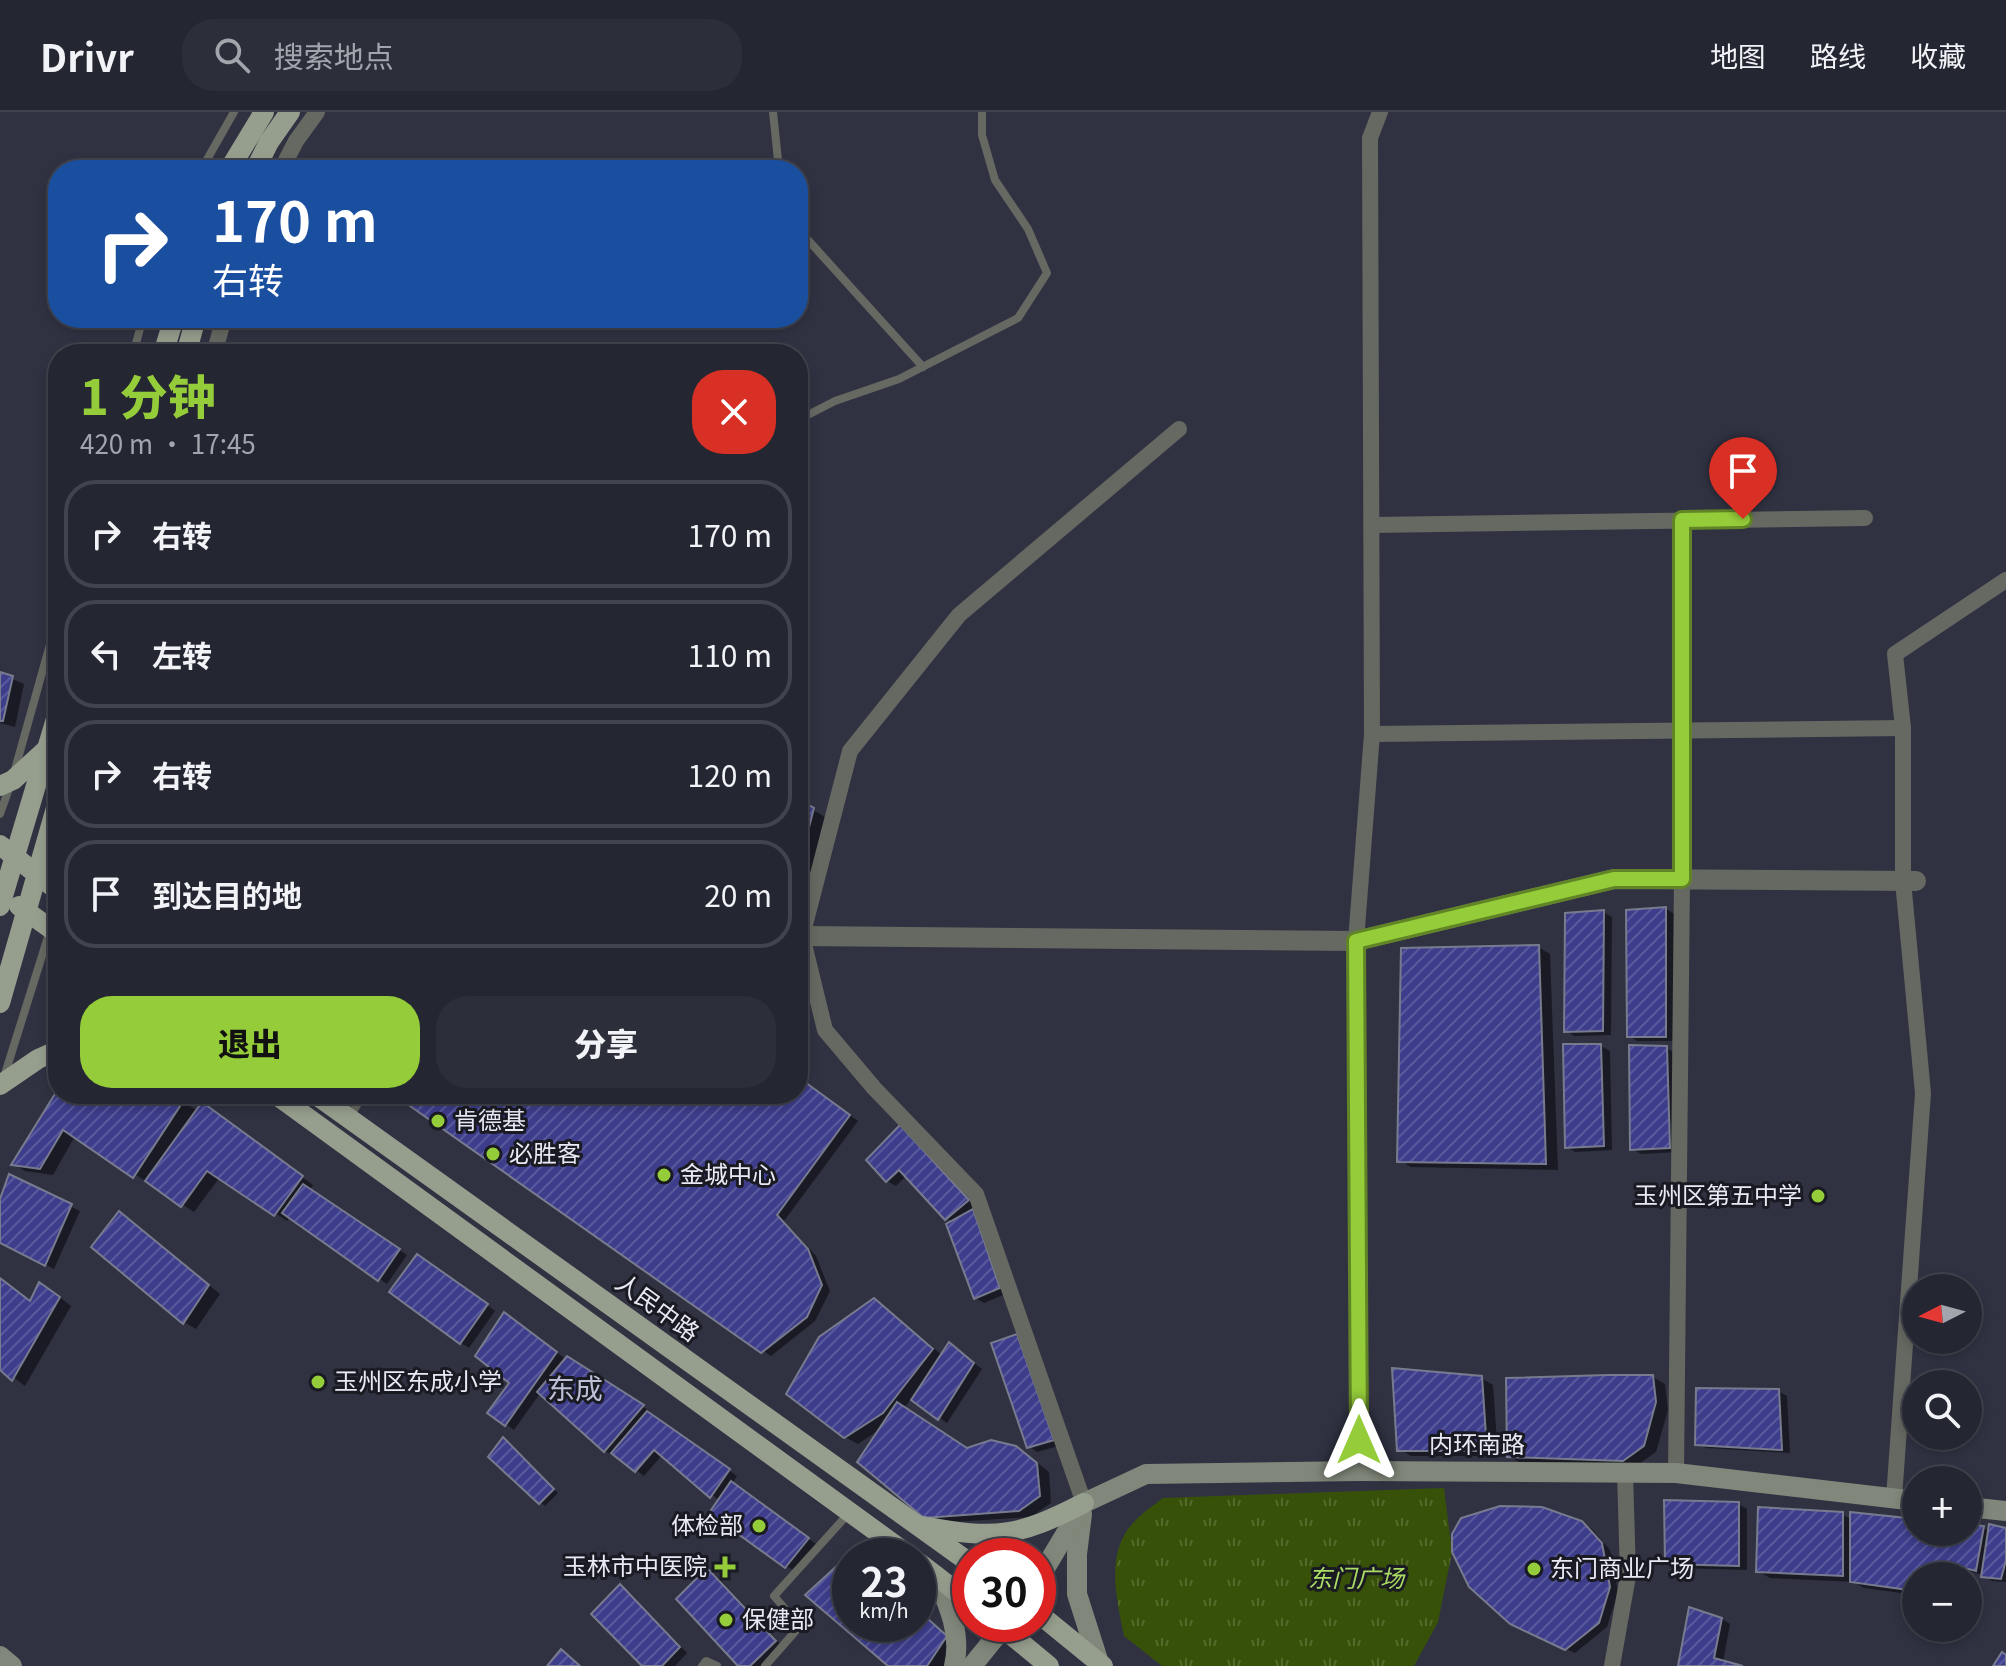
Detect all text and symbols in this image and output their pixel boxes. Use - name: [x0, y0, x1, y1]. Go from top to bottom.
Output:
- search box: [182, 19, 742, 91]
- text: Drivr: [40, 28, 134, 83]
- icon: search: [210, 33, 254, 77]
- text: 搜索地点: [274, 33, 394, 77]
- text: 地图: [1710, 35, 1766, 75]
- text: 路线: [1810, 35, 1866, 75]
- text: 收藏: [1910, 35, 1966, 75]
- text: 170 m: [212, 177, 378, 258]
- icon: right: [80, 192, 184, 296]
- text: 右转: [212, 252, 284, 304]
- text: 1 分钟: [80, 359, 216, 429]
- button: close: [692, 370, 776, 454]
- text: 420 m · 17:45: [80, 424, 256, 461]
- pin: [1709, 437, 1777, 519]
- icon: arrive: [1721, 449, 1765, 493]
- icon: right: [84, 512, 128, 556]
- text: 右转: [152, 512, 212, 556]
- text: 170 m: [688, 512, 772, 556]
- icon: left: [84, 632, 128, 676]
- text: 左转: [152, 632, 212, 676]
- text: 110 m: [688, 632, 772, 676]
- icon: right: [84, 752, 128, 796]
- text: 右转: [152, 752, 212, 796]
- text: 120 m: [688, 752, 772, 796]
- icon: arrive: [84, 872, 128, 916]
- text: 到达目的地: [152, 872, 302, 916]
- text: 20 m: [704, 872, 772, 916]
- button: 退出: [80, 996, 420, 1088]
- button: 分享: [436, 996, 776, 1088]
- place label: 肯德基: [454, 1101, 526, 1136]
- marker: 肯德基: [429, 1112, 447, 1130]
- place label: 必胜客: [509, 1134, 581, 1169]
- marker: 必胜客: [484, 1145, 502, 1163]
- place label: 金城中心: [680, 1155, 776, 1190]
- marker: 金城中心: [655, 1166, 673, 1184]
- place label: 玉州区第五中学: [1634, 1176, 1802, 1211]
- marker: 玉州区第五中学: [1809, 1187, 1827, 1205]
- street label: 人民中路: [609, 1264, 708, 1348]
- north arrow: [1902, 1274, 1982, 1354]
- map controls: [1902, 1274, 1982, 1642]
- place label: 玉州区东成小学: [334, 1362, 502, 1397]
- district label: 东成: [547, 1367, 603, 1407]
- button: search: [1902, 1370, 1982, 1450]
- marker: 玉州区东成小学: [309, 1373, 327, 1391]
- position arrow: [1317, 1398, 1401, 1482]
- street label: 内环南路: [1429, 1425, 1525, 1460]
- button: +: [1902, 1466, 1982, 1546]
- place label: 体检部: [671, 1506, 743, 1541]
- marker: 体检部: [750, 1517, 768, 1535]
- speed limit sign: 30: [952, 1538, 1056, 1642]
- place label: 玉林市中医院: [563, 1547, 707, 1582]
- place label: 东门商业广场: [1550, 1549, 1694, 1584]
- text: 23: [860, 1551, 908, 1609]
- marker: 玉林市中医院: [714, 1556, 736, 1578]
- park label: 东门广场: [1308, 1559, 1406, 1594]
- marker: 东门商业广场: [1525, 1560, 1543, 1578]
- button: −: [1902, 1562, 1982, 1642]
- text: km/h: [859, 1595, 909, 1624]
- place label: 保健部: [742, 1600, 814, 1635]
- marker: 保健部: [717, 1611, 735, 1629]

